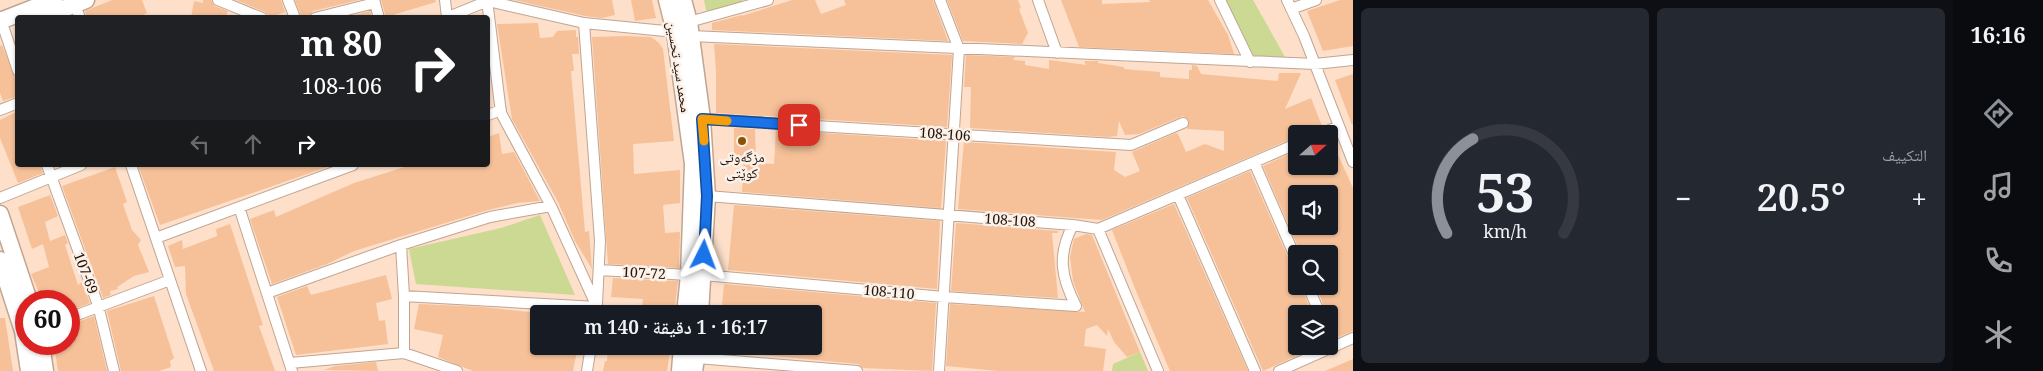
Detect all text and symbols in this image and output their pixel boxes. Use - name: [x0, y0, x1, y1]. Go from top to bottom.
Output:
- text: 80 m: [301, 19, 382, 78]
- text: 16:16: [1970, 19, 2026, 57]
- street label: محمد سید تحسین: [658, 20, 696, 115]
- icon: right: [400, 35, 465, 100]
- text: 108-106: [301, 70, 382, 108]
- icon: directions: [1981, 96, 2016, 131]
- pin: [778, 104, 820, 146]
- icon: arrive: [785, 111, 813, 139]
- street label: 108-106: [918, 122, 971, 150]
- north arrow: [1288, 125, 1338, 175]
- map controls: [1288, 125, 1338, 355]
- icon: left: [186, 130, 214, 158]
- icon: ahead: [239, 130, 267, 158]
- icon: right: [292, 130, 320, 158]
- marker: مزگەوتی کوێتی: [736, 135, 748, 147]
- text: التكييف: [1882, 144, 1927, 171]
- place label: مزگەوتی کوێتی: [719, 147, 765, 187]
- text: 53: [1476, 156, 1534, 245]
- icon: music: [1981, 169, 2016, 204]
- text: 20.5°: [1757, 170, 1846, 235]
- text: −: [1675, 179, 1691, 227]
- text: +: [1911, 179, 1927, 227]
- button: sound: [1288, 185, 1338, 235]
- street label: 108-108: [983, 208, 1036, 236]
- text: km/h: [1483, 219, 1527, 249]
- position arrow: [677, 228, 729, 280]
- icon: phone: [1981, 243, 2016, 278]
- button: search: [1288, 245, 1338, 295]
- street label: 107-69: [65, 249, 103, 298]
- street label: 107-72: [622, 262, 666, 288]
- street label: 108-110: [862, 280, 916, 308]
- speed limit sign: 60: [15, 290, 80, 355]
- button: layers: [1288, 305, 1338, 355]
- text: 16:17 · 1 دقيقة · 140 m: [584, 314, 768, 346]
- icon: climate: [1981, 317, 2016, 352]

